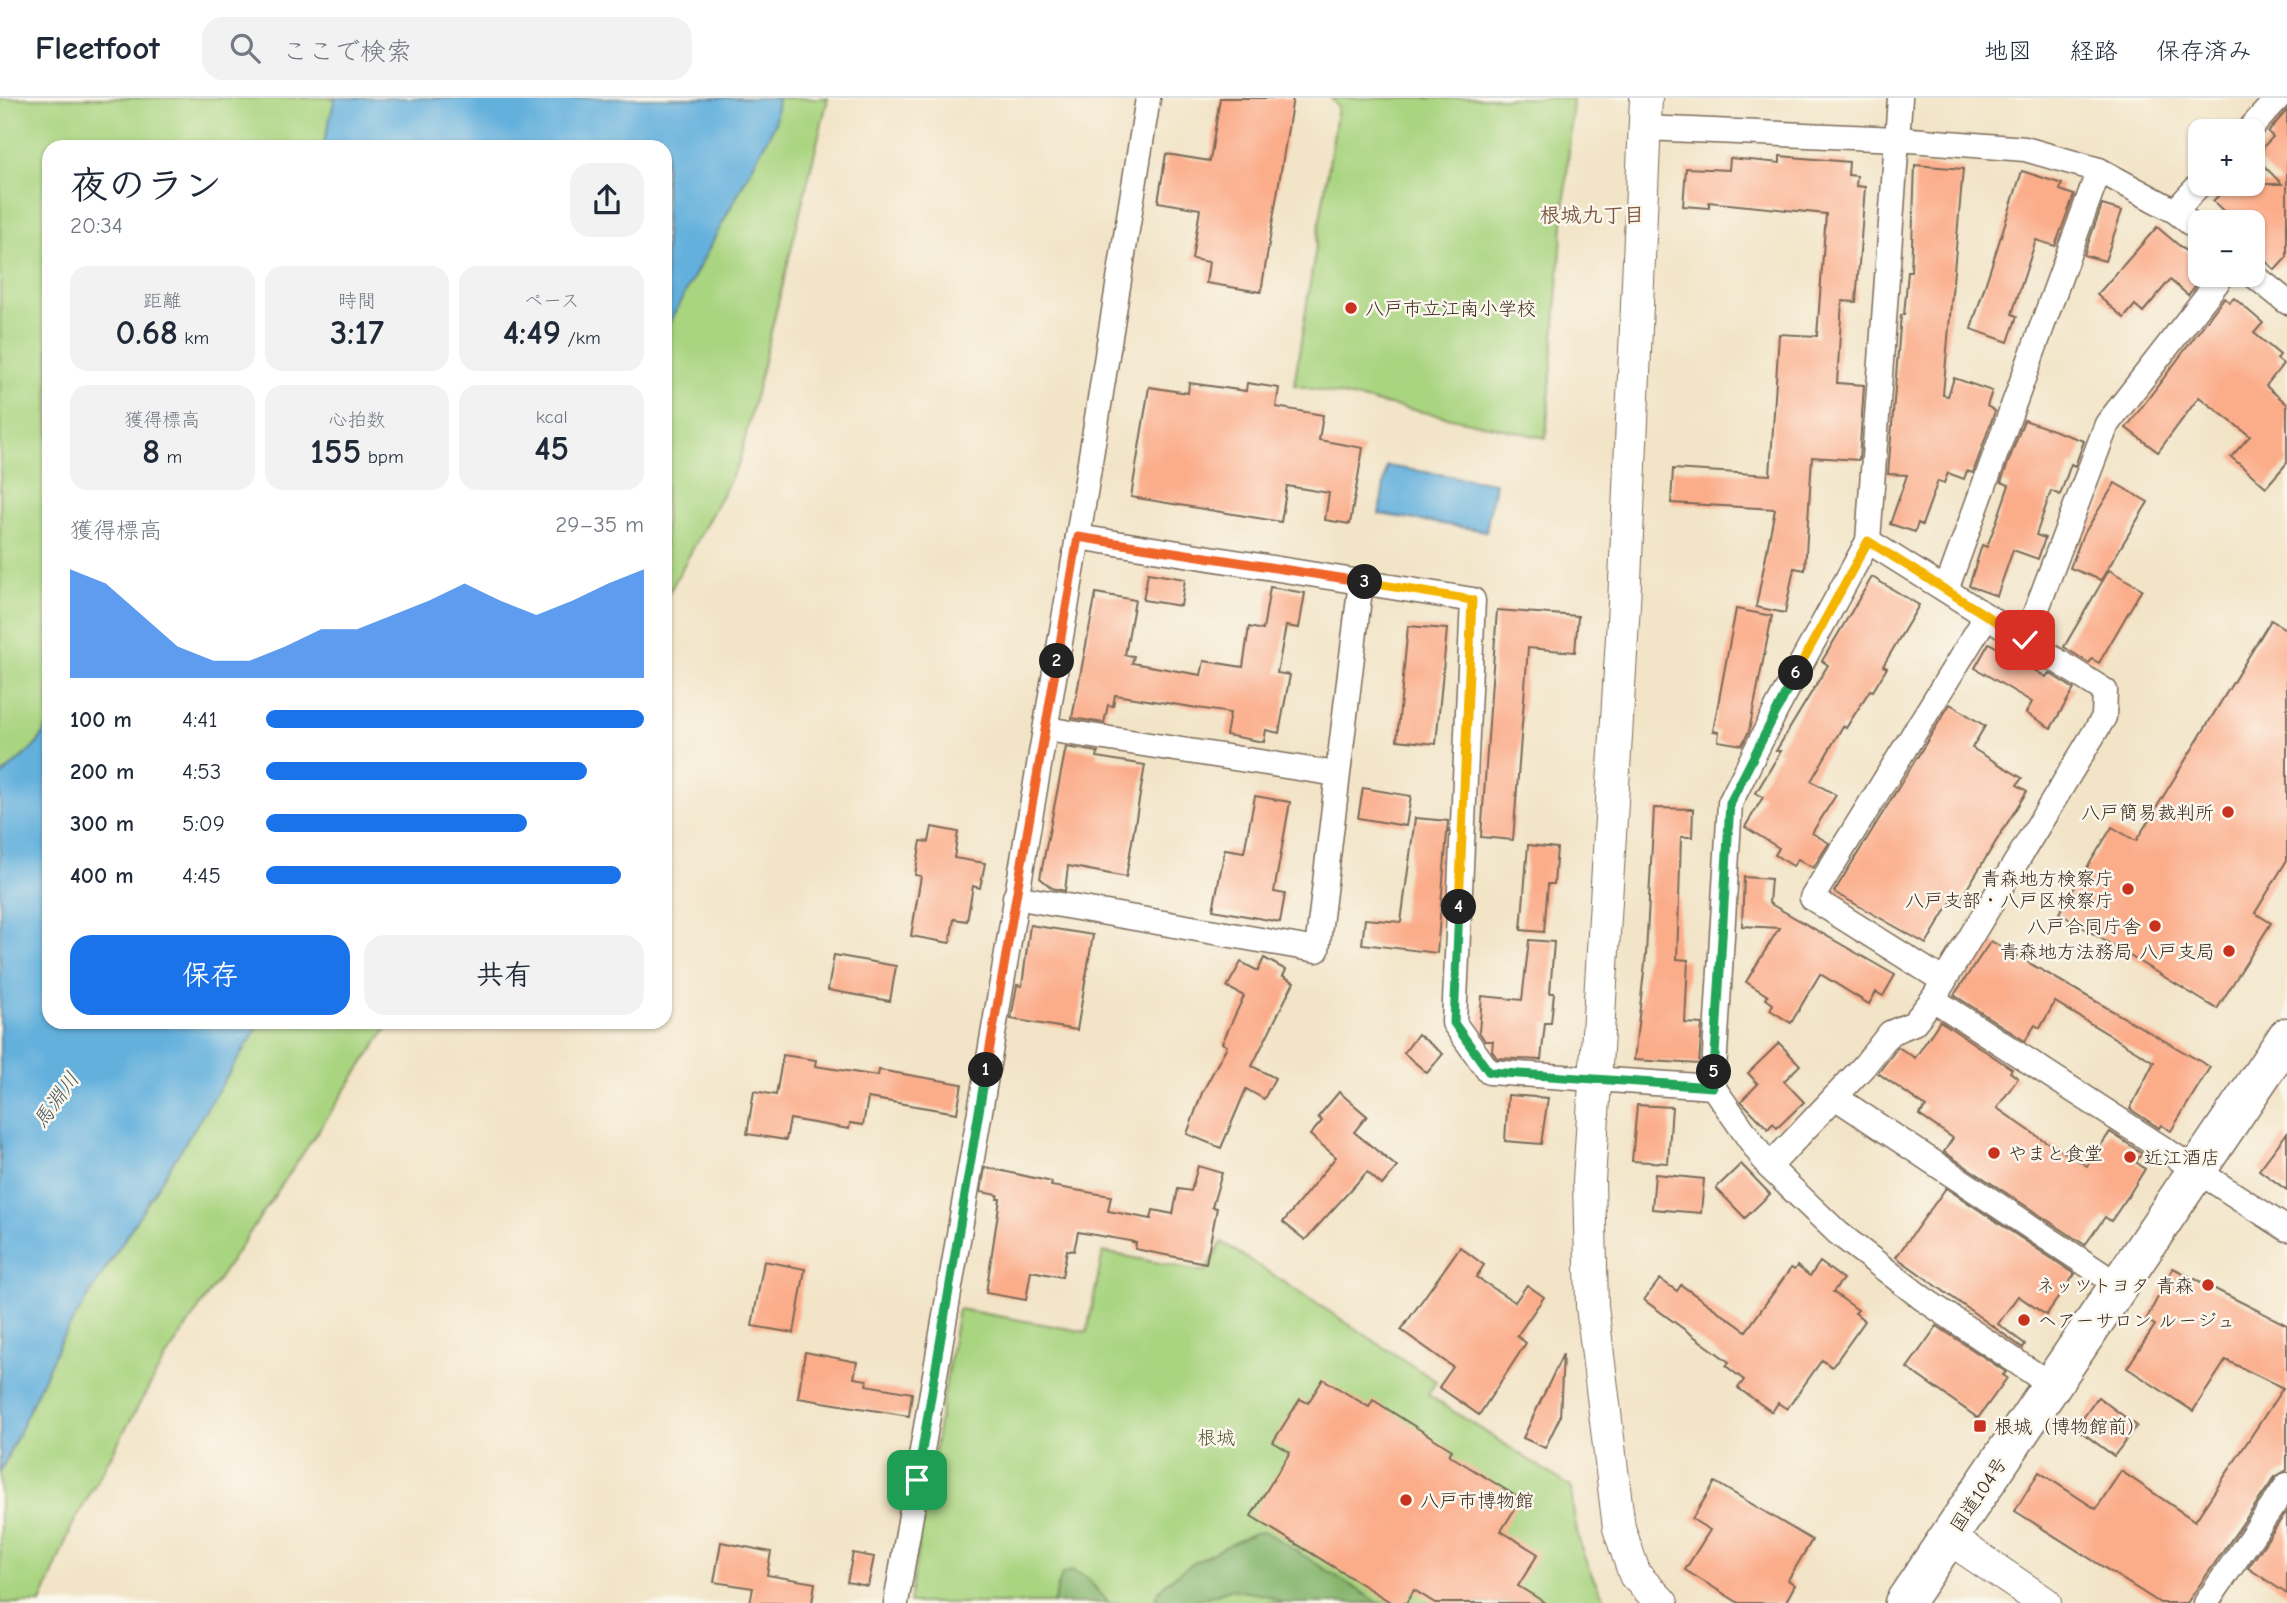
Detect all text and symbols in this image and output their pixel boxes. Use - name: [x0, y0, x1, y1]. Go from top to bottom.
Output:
- search box: [202, 17, 692, 80]
- text: Fleetfoot: [35, 29, 160, 67]
- icon: search: [226, 29, 264, 67]
- text: ここで検索: [282, 37, 412, 67]
- text: 地図: [1984, 37, 2032, 65]
- text: 経路: [2070, 37, 2118, 65]
- text: 保存済み: [2156, 37, 2252, 65]
- map controls: [2188, 119, 2265, 287]
- button: +: [2188, 119, 2265, 196]
- button: share: [570, 163, 644, 237]
- text: 夜のラン: [70, 164, 222, 208]
- district label: 根城九丁目: [1540, 203, 1645, 227]
- button: −: [2188, 210, 2265, 287]
- text: 20:34: [70, 212, 123, 239]
- text: 距離: [143, 290, 181, 312]
- text: 時間: [338, 290, 376, 312]
- text: ペース: [524, 290, 580, 312]
- place label: 八戸市立江南小学校: [1365, 298, 1536, 320]
- marker: 八戸市立江南小学校: [1343, 300, 1359, 316]
- text: 0.68: [115, 312, 178, 353]
- text: 3:17: [330, 312, 384, 353]
- text: 4:49: [503, 312, 561, 353]
- text: km: [178, 327, 209, 349]
- text: /km: [561, 327, 601, 349]
- text: kcal: [536, 406, 568, 428]
- text: 獲得標高: [124, 409, 200, 431]
- text: 心拍数: [328, 409, 386, 431]
- text: 45: [534, 428, 569, 469]
- text: 8: [142, 431, 160, 472]
- text: 155: [310, 431, 361, 472]
- text: m: [160, 446, 182, 468]
- text: bpm: [361, 446, 404, 468]
- text: 29–35 m: [555, 511, 644, 538]
- text: 獲得標高: [70, 517, 162, 544]
- pin: 3: [1348, 564, 1382, 600]
- text: 3: [1360, 570, 1369, 592]
- pin: [1995, 610, 2055, 670]
- icon: check: [2006, 621, 2044, 659]
- pin: 2: [1040, 644, 1074, 678]
- text: 2: [1052, 649, 1061, 671]
- pin: 6: [1778, 656, 1814, 690]
- text: 6: [1791, 661, 1800, 683]
- text: 100 m: [70, 706, 132, 733]
- text: 4:41: [182, 706, 218, 733]
- text: 200 m: [70, 758, 134, 785]
- text: 4:53: [182, 758, 221, 785]
- place label: 八戸簡易裁判所: [2081, 802, 2214, 824]
- marker: 八戸簡易裁判所: [2220, 804, 2236, 820]
- text: 300 m: [70, 810, 134, 837]
- text: 5:09: [182, 810, 225, 837]
- text: 400 m: [70, 862, 134, 889]
- text: 4:45: [182, 862, 221, 889]
- place label: 青森地方検察庁 八戸支部・八戸区検察庁: [1905, 868, 2114, 912]
- marker: 青森地方検察庁 八戸支部・八戸区検察庁: [2120, 881, 2136, 897]
- pin: 4: [1442, 890, 1476, 924]
- text: 4: [1454, 895, 1463, 917]
- place label: 八戸合同庁舎: [2027, 916, 2141, 938]
- marker: 八戸合同庁舎: [2147, 918, 2163, 934]
- button: 保存: [70, 935, 350, 1015]
- button: 共有: [364, 935, 644, 1015]
- place label: 青森地方法務局 八戸支局: [2000, 941, 2215, 963]
- marker: 青森地方法務局 八戸支局: [2221, 943, 2237, 959]
- pin: 1: [968, 1052, 1004, 1088]
- pin: 5: [1696, 1054, 1732, 1090]
- text: 1: [982, 1058, 989, 1080]
- text: 5: [1708, 1060, 1719, 1082]
- water label: 馬淵川: [28, 1067, 84, 1133]
- place label: やまと食堂: [2008, 1143, 2103, 1165]
- marker: やまと食堂: [1986, 1145, 2002, 1161]
- place label: 近江酒店: [2144, 1147, 2220, 1169]
- marker: 近江酒店: [2122, 1149, 2138, 1165]
- place label: ネッツトヨタ 青森: [2036, 1275, 2194, 1297]
- marker: ネッツトヨタ 青森: [2200, 1277, 2216, 1293]
- place label: ヘアーサロン ルージュ: [2038, 1310, 2236, 1332]
- marker: ヘアーサロン ルージュ: [2016, 1312, 2032, 1328]
- place label: 根城（博物館前）: [1994, 1416, 2146, 1438]
- marker: 根城（博物館前）: [1972, 1418, 1988, 1434]
- park label: 根城: [1197, 1427, 1235, 1449]
- pin: [887, 1450, 947, 1510]
- street label: 国道104号: [1946, 1453, 2012, 1536]
- icon: arrive: [898, 1461, 936, 1499]
- place label: 八戸市博物館: [1420, 1490, 1534, 1512]
- marker: 八戸市博物館: [1398, 1492, 1414, 1508]

